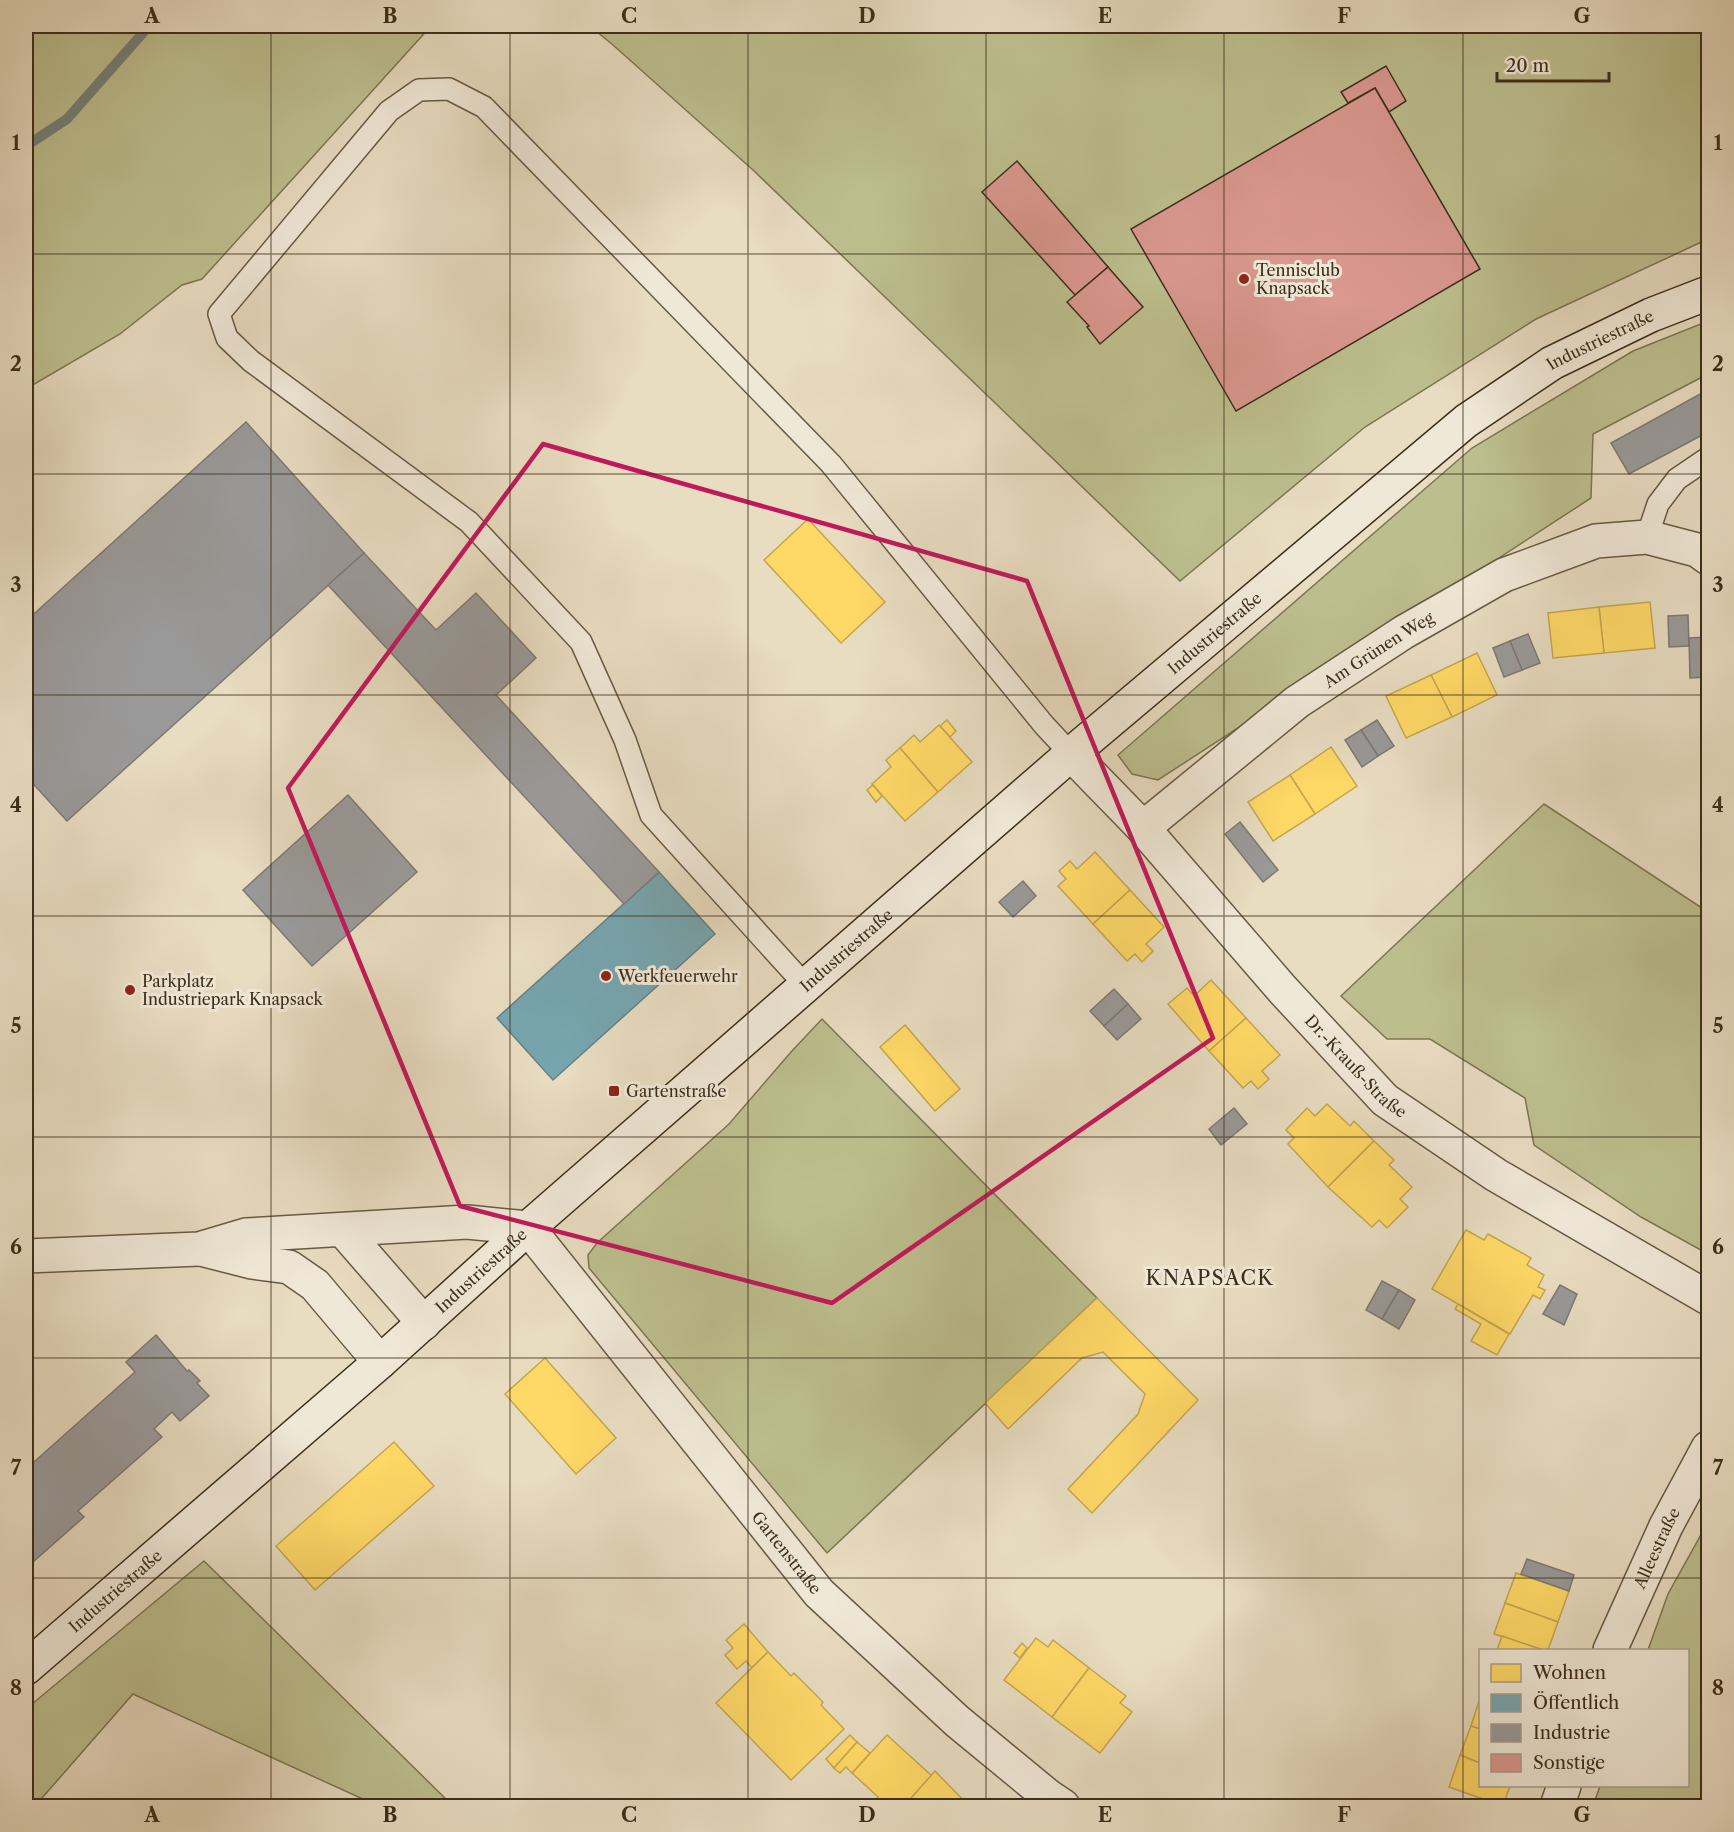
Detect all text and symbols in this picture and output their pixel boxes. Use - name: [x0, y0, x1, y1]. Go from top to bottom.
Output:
- text: A: [143, 4, 160, 28]
- text: B: [383, 4, 398, 28]
- text: C: [621, 4, 637, 28]
- text: D: [858, 4, 876, 28]
- text: E: [1098, 4, 1112, 28]
- text: F: [1337, 4, 1351, 28]
- text: G: [1574, 4, 1591, 28]
- scale bar: [1497, 45, 1610, 83]
- text: 20 m: [1506, 55, 1550, 77]
- text: 1: [12, 131, 21, 155]
- text: 1: [1714, 131, 1723, 155]
- place label: Tennisclub Knapsack: [1256, 260, 1340, 298]
- marker: Tennisclub Knapsack: [1237, 272, 1251, 286]
- street label: Industriestraße: [1542, 305, 1657, 374]
- text: 2: [10, 352, 22, 376]
- text: 2: [1712, 352, 1724, 376]
- text: 3: [10, 573, 22, 597]
- text: 3: [1712, 573, 1724, 597]
- street label: Industriestraße: [1163, 588, 1265, 678]
- street label: Am Grünen Weg: [1319, 607, 1438, 692]
- text: 4: [10, 793, 22, 817]
- text: 4: [1712, 793, 1724, 817]
- street label: Industriestraße: [796, 904, 897, 996]
- place label: Werkfeuerwehr: [617, 966, 738, 986]
- marker: Werkfeuerwehr: [599, 969, 613, 983]
- place label: Parkplatz Industriepark Knapsack: [142, 971, 324, 1009]
- marker: Parkplatz Industriepark Knapsack: [123, 983, 137, 997]
- street label: Dr.-Krauß-Straße: [1301, 1010, 1411, 1122]
- text: 5: [10, 1014, 22, 1038]
- text: 5: [1712, 1014, 1724, 1038]
- place label: Gartenstraße: [626, 1081, 726, 1101]
- marker: Gartenstraße: [607, 1084, 621, 1098]
- street label: Industriestraße: [431, 1224, 531, 1317]
- text: 6: [10, 1235, 22, 1259]
- text: 6: [1712, 1235, 1724, 1259]
- district label: KNAPSACK: [1146, 1266, 1274, 1290]
- text: 7: [11, 1456, 22, 1480]
- text: 7: [1713, 1456, 1724, 1480]
- street label: Alleestraße: [1629, 1504, 1684, 1593]
- street label: Gartenstraße: [748, 1507, 826, 1598]
- street label: Industriestraße: [65, 1545, 166, 1637]
- legend: [1479, 1649, 1689, 1787]
- text: Wohnen: [1532, 1662, 1606, 1684]
- text: 8: [10, 1676, 22, 1700]
- text: 8: [1712, 1676, 1724, 1700]
- text: Öffentlich: [1533, 1691, 1619, 1714]
- text: Industrie: [1533, 1722, 1610, 1744]
- text: Sonstige: [1533, 1752, 1605, 1774]
- text: A: [143, 1803, 160, 1827]
- text: B: [383, 1803, 398, 1827]
- text: C: [621, 1803, 637, 1827]
- text: D: [858, 1803, 876, 1827]
- text: E: [1098, 1803, 1112, 1827]
- text: F: [1337, 1803, 1351, 1827]
- text: G: [1574, 1803, 1591, 1827]

